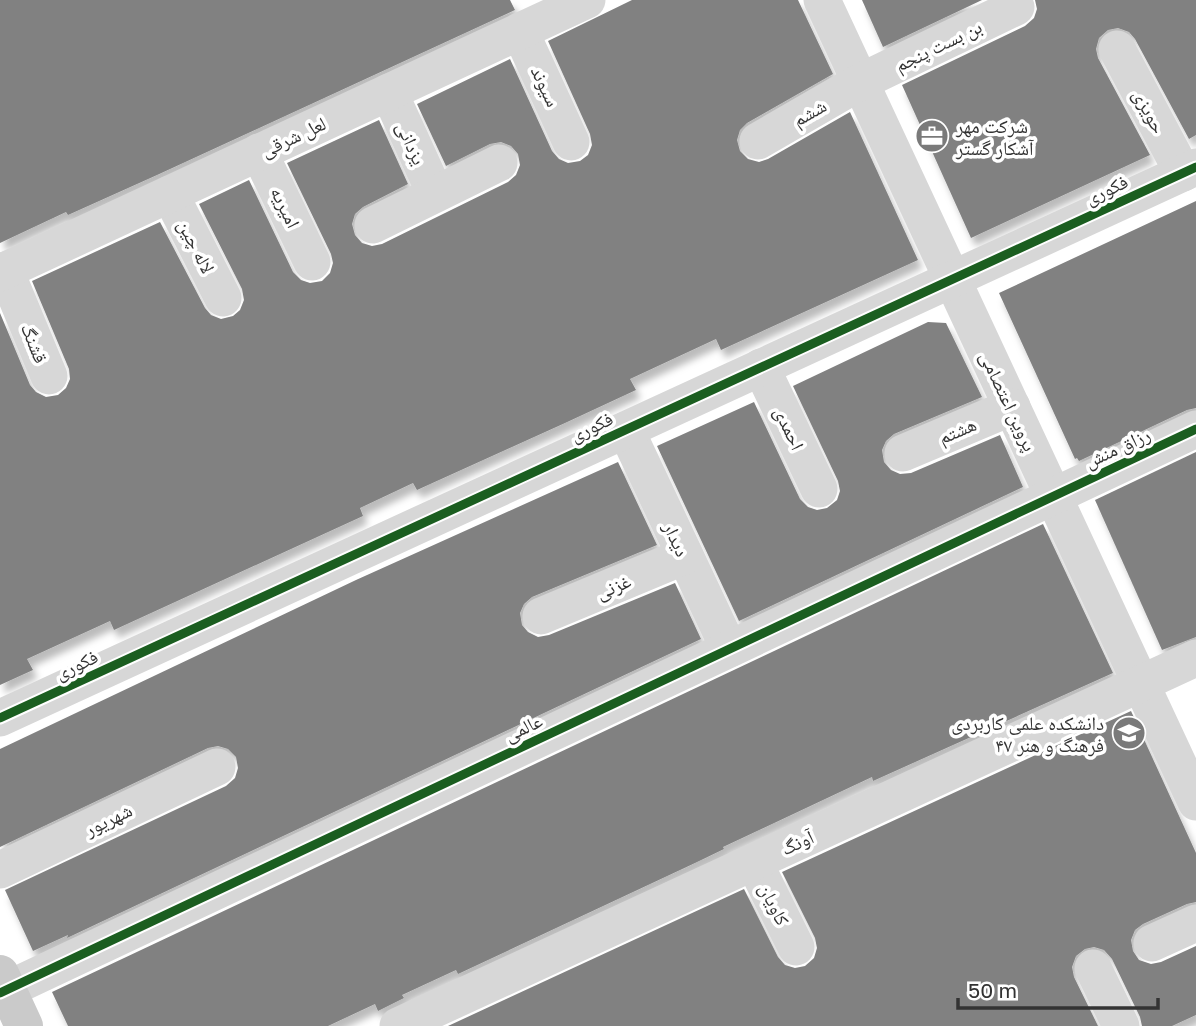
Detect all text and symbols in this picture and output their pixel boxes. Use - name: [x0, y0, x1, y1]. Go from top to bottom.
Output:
- street label: بن بست پنجم: [891, 14, 986, 78]
- street label: سیوند: [526, 62, 565, 111]
- street label: حویزی: [1128, 85, 1171, 138]
- street label: ششم: [788, 93, 831, 132]
- street label: لعل شرقی: [257, 111, 330, 162]
- place label: شرکت مهر آشکار گستر: [955, 114, 1035, 160]
- office icon: شرکت مهر آشکار گستر: [913, 117, 951, 155]
- street label: یزدانی: [391, 118, 432, 169]
- street label: فکوری: [1081, 169, 1132, 210]
- street label: امیریه: [265, 183, 306, 232]
- street label: لاله چین: [173, 215, 220, 277]
- street label: قشنگ: [17, 320, 53, 366]
- street label: پروین اعتصامی: [975, 347, 1042, 455]
- street label: احمدی: [769, 403, 810, 454]
- street label: فکوری: [566, 406, 617, 447]
- street label: هشتم: [934, 412, 980, 450]
- street label: رزاق منش: [1081, 422, 1154, 473]
- street label: دیدار: [658, 517, 695, 560]
- street label: غزنی: [592, 568, 635, 604]
- street label: فکوری: [51, 644, 102, 685]
- street label: عالمی: [500, 708, 546, 747]
- place label: دانشکده علمی کاربردی فرهنگ و هنر ۴۷: [951, 711, 1104, 757]
- school or university icon: دانشکده علمی کاربردی فرهنگ و هنر ۴۷: [1110, 714, 1148, 752]
- street label: شهریور: [80, 798, 136, 842]
- street label: آونگ: [777, 824, 818, 860]
- street label: کاویان: [754, 879, 795, 929]
- scale bar: [958, 967, 1158, 1011]
- text: 50 m: [968, 977, 1017, 1003]

